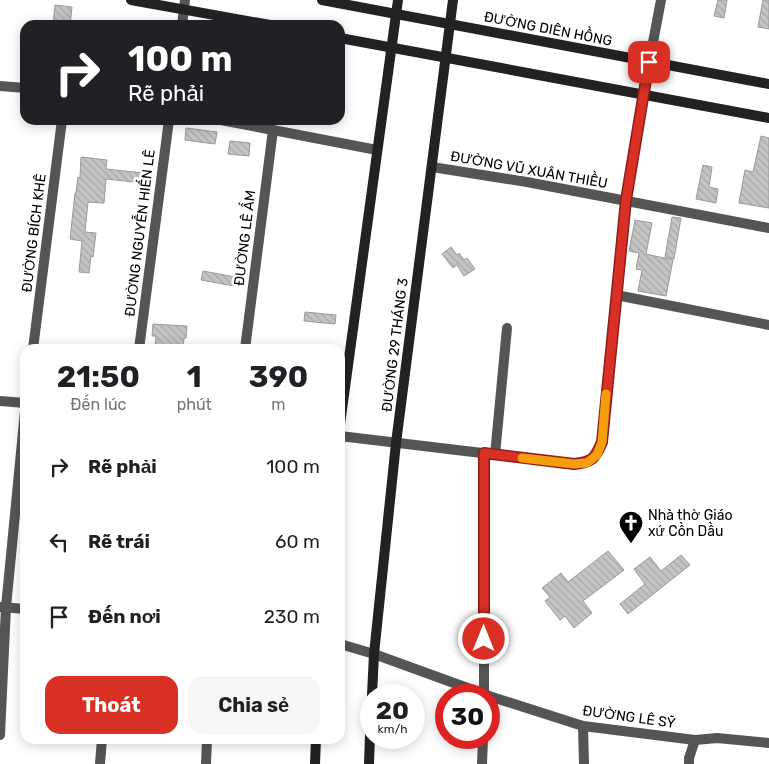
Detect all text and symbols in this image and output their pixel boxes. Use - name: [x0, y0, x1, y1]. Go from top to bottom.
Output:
- street label: ĐƯỜNG DIÊN HỒNG: [482, 6, 614, 50]
- text: 100 m: [128, 38, 233, 80]
- icon: right: [45, 40, 110, 105]
- pin: [628, 41, 670, 83]
- icon: arrive: [635, 48, 663, 76]
- text: Rẽ phải: [128, 80, 204, 107]
- street label: ĐƯỜNG VŨ XUÂN THIỀU: [449, 145, 609, 192]
- street label: ĐƯỜNG NGUYỄN HIẾN LÊ: [119, 148, 159, 317]
- street label: ĐƯỜNG BÍCH KHÊ: [17, 173, 50, 293]
- street label: ĐƯỜNG LÊ ẤM: [228, 189, 259, 287]
- street label: ĐƯỜNG 29 THÁNG 3: [377, 277, 412, 413]
- text: 21:50: [57, 359, 140, 395]
- text: 1: [187, 359, 202, 395]
- text: 390: [249, 359, 308, 395]
- text: Đến lúc: [70, 395, 126, 414]
- text: phút: [177, 395, 212, 414]
- text: m: [271, 395, 286, 414]
- icon: right: [45, 453, 73, 481]
- text: Rẽ phải: [88, 455, 157, 478]
- text: 100 m: [266, 455, 320, 478]
- place label: Nhà thờ Giáo xứ Cồn Dầu: [648, 507, 732, 540]
- church icon: Nhà thờ Giáo xứ Cồn Dầu: [618, 510, 644, 544]
- icon: left: [45, 528, 73, 556]
- text: Rẽ trái: [88, 530, 150, 553]
- text: 60 m: [275, 530, 320, 553]
- icon: arrive: [45, 603, 73, 631]
- text: Đến nơi: [88, 605, 161, 628]
- text: 230 m: [264, 605, 320, 628]
- position arrow: [457, 612, 509, 664]
- button: Thoát: [45, 676, 178, 734]
- button: Chia sẻ: [188, 676, 320, 734]
- speed limit sign: 30: [435, 684, 500, 749]
- text: 20: [376, 696, 409, 725]
- street label: ĐƯỜNG LÊ SỸ: [581, 701, 677, 732]
- text: km/h: [378, 722, 407, 736]

